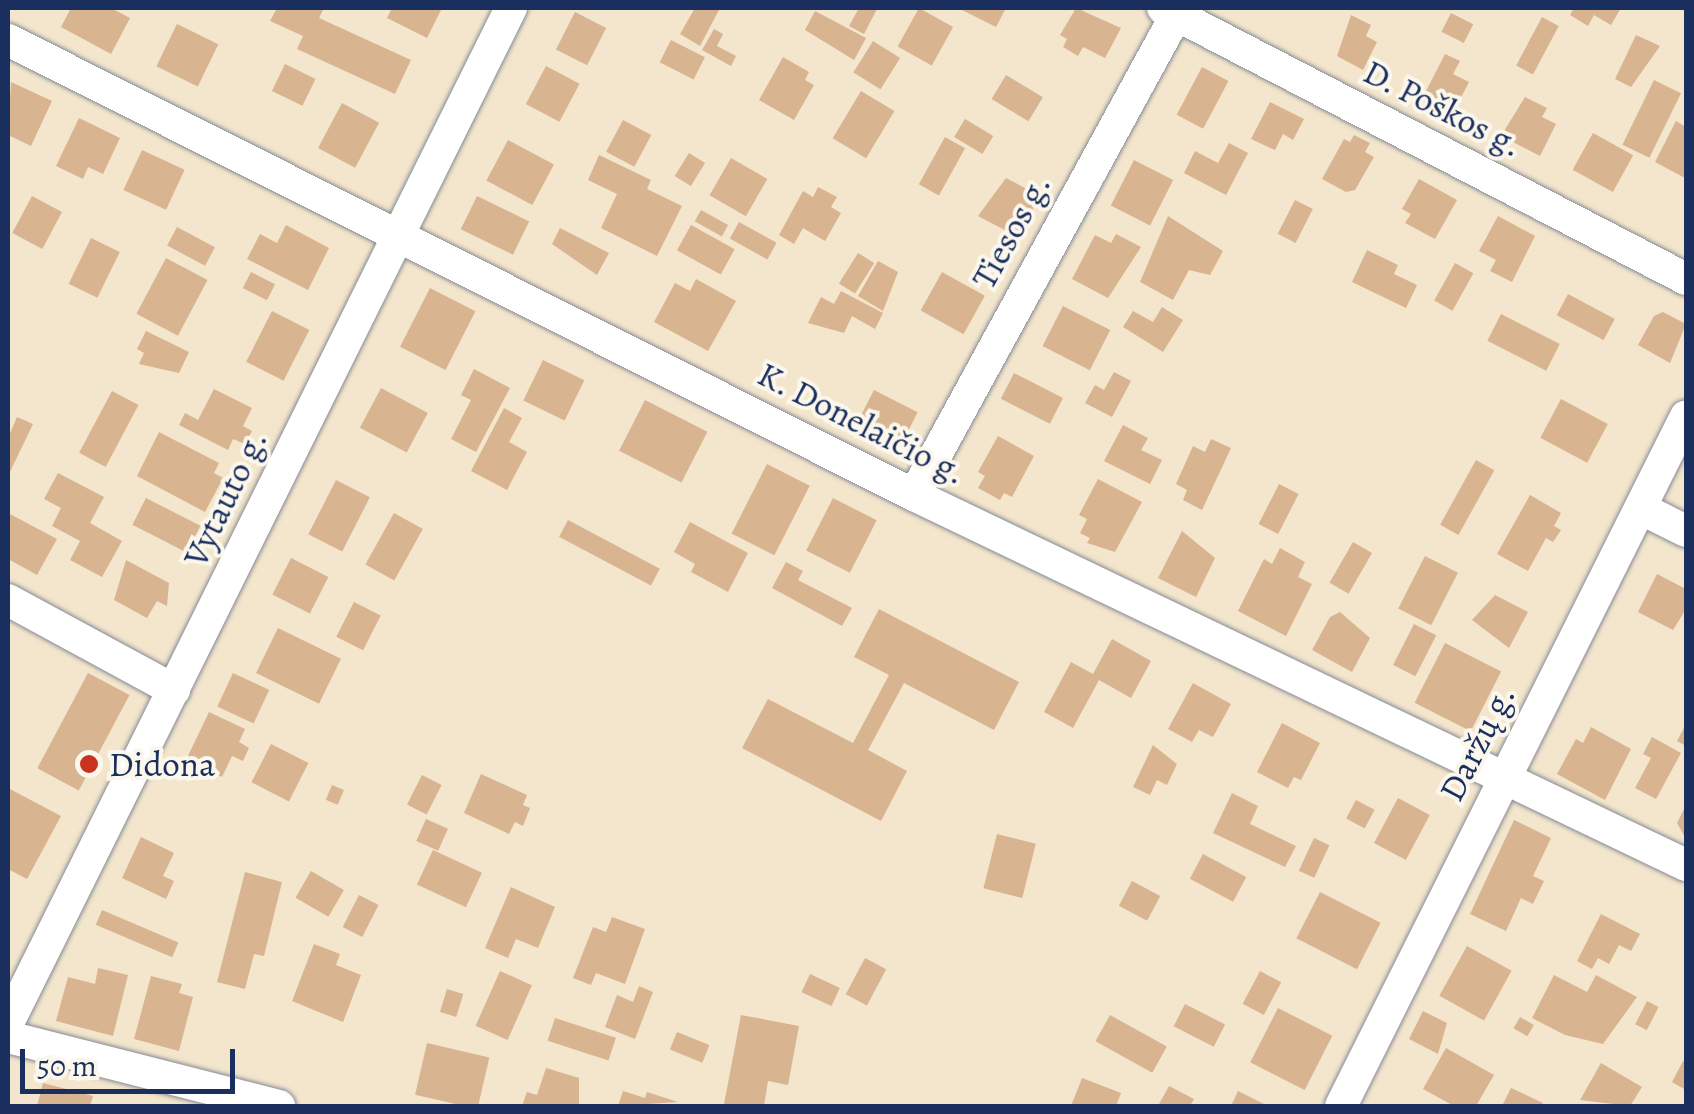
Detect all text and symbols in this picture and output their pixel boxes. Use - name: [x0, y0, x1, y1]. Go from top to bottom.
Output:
- street label: D. Poškos g.: [1356, 50, 1530, 166]
- street label: Tiesos g.: [962, 166, 1060, 296]
- street label: K. Donelaičio g.: [751, 352, 973, 494]
- street label: Vytauto g.: [174, 423, 276, 573]
- street label: Daržų g.: [1430, 678, 1524, 808]
- place label: Didona: [109, 743, 215, 785]
- marker: Didona: [78, 753, 100, 775]
- scale bar: [25, 1029, 240, 1091]
- text: 50 m: [37, 1046, 97, 1086]

